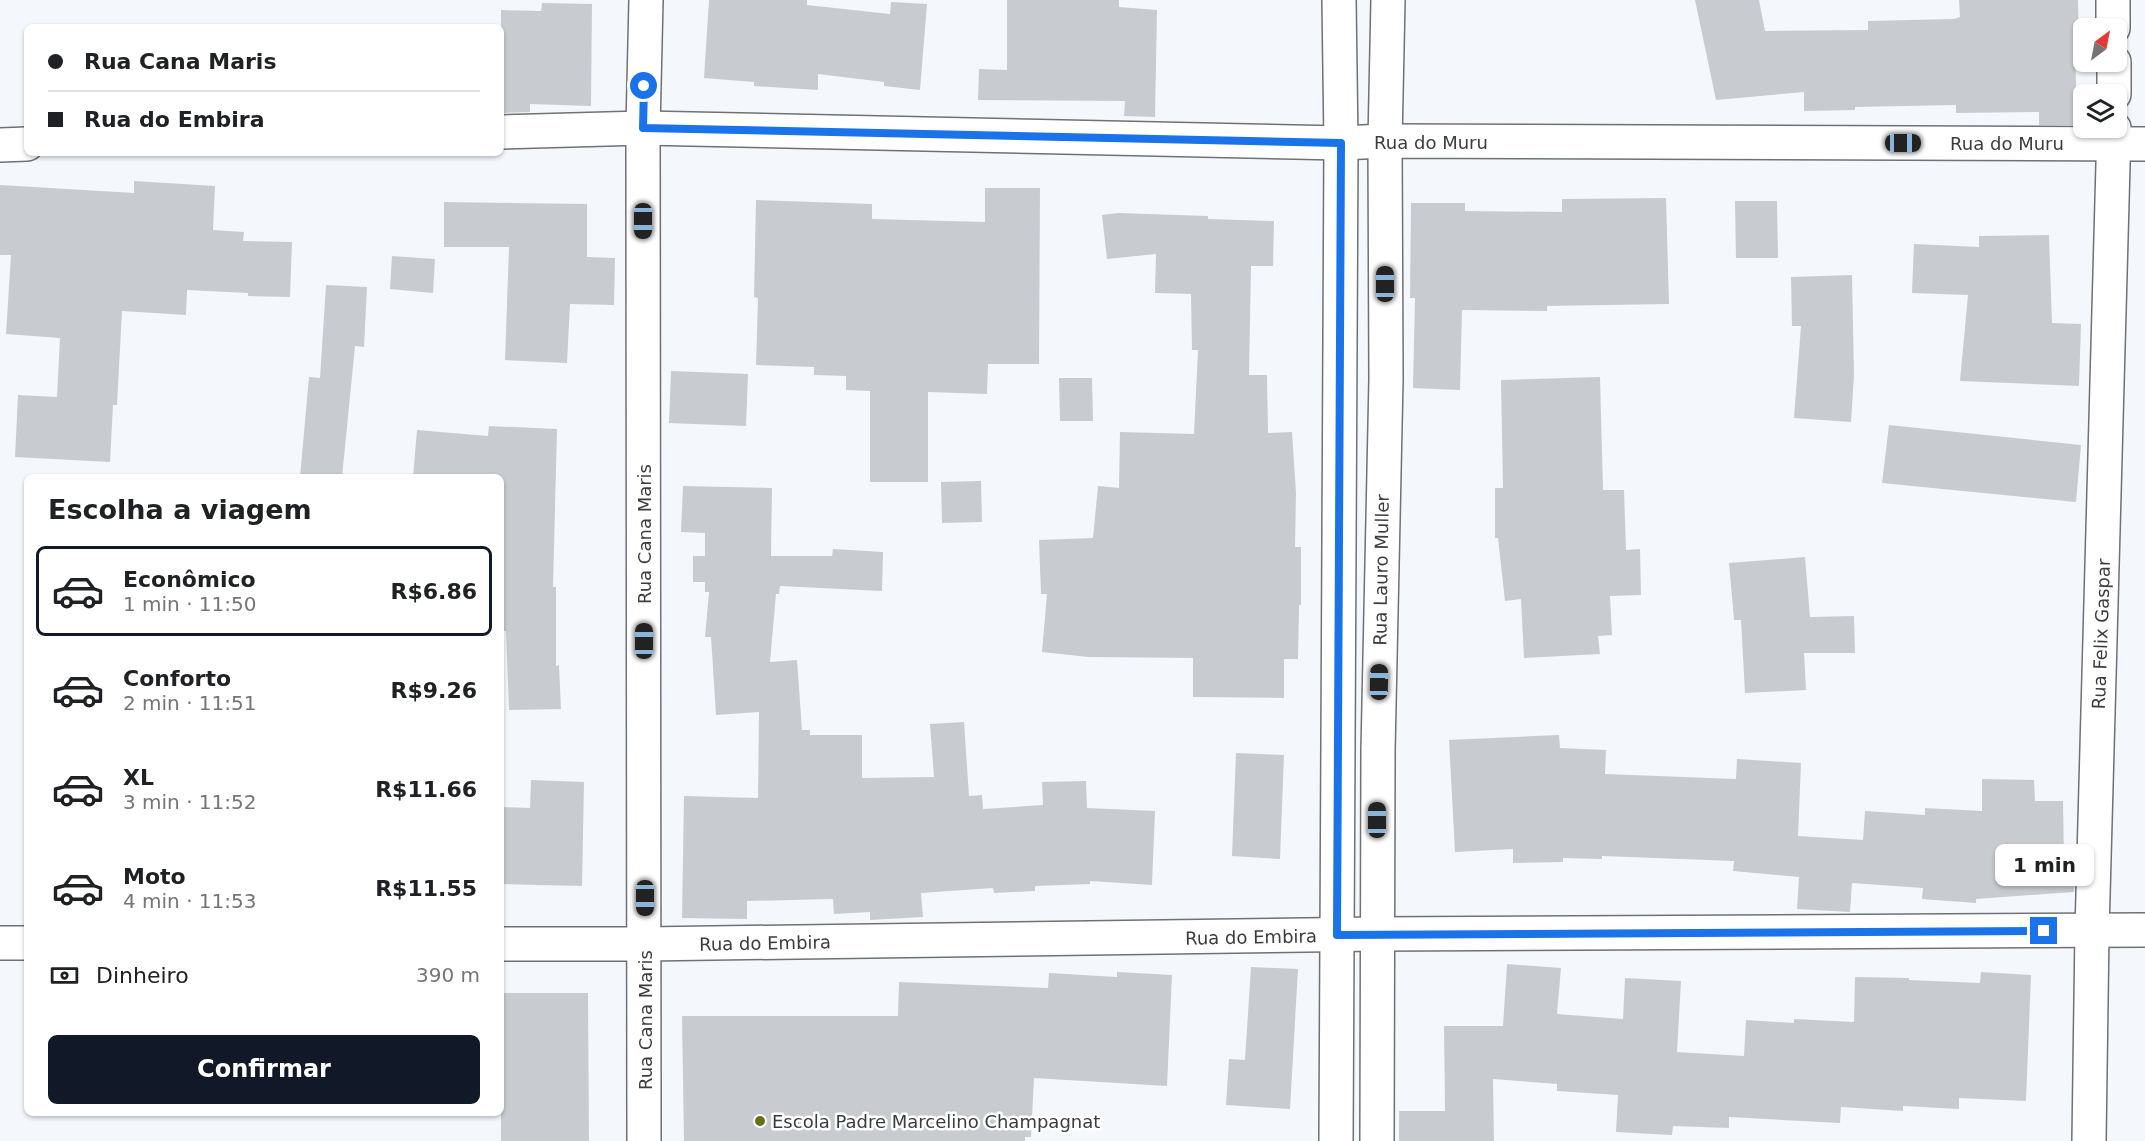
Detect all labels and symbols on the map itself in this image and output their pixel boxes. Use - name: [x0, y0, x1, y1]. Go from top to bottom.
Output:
- north arrow: [2073, 18, 2127, 72]
- route start: [630, 72, 657, 99]
- street label: Rua do Muru: [1374, 132, 1488, 153]
- street label: Rua do Muru: [1950, 133, 2064, 154]
- car: [1885, 134, 1921, 152]
- car: [634, 203, 652, 239]
- car: [1376, 266, 1394, 302]
- street label: Rua Cana Maris: [634, 464, 655, 604]
- street label: Rua Lauro Muller: [1369, 493, 1393, 646]
- street label: Rua Felix Gaspar: [2088, 558, 2114, 710]
- car: [635, 623, 653, 659]
- car: [1370, 664, 1388, 700]
- car: [1368, 802, 1386, 838]
- callout: 1 min: [1994, 844, 2094, 886]
- car: [636, 880, 654, 916]
- route end: [2030, 917, 2057, 944]
- street label: Rua do Embira: [1185, 925, 1317, 949]
- street label: Rua do Embira: [699, 931, 831, 955]
- street label: Rua Cana Maris: [635, 950, 656, 1090]
- place label: Escola Padre Marcelino Champagnat: [772, 1111, 1100, 1132]
- marker: Escola Padre Marcelino Champagnat: [753, 1114, 767, 1128]

